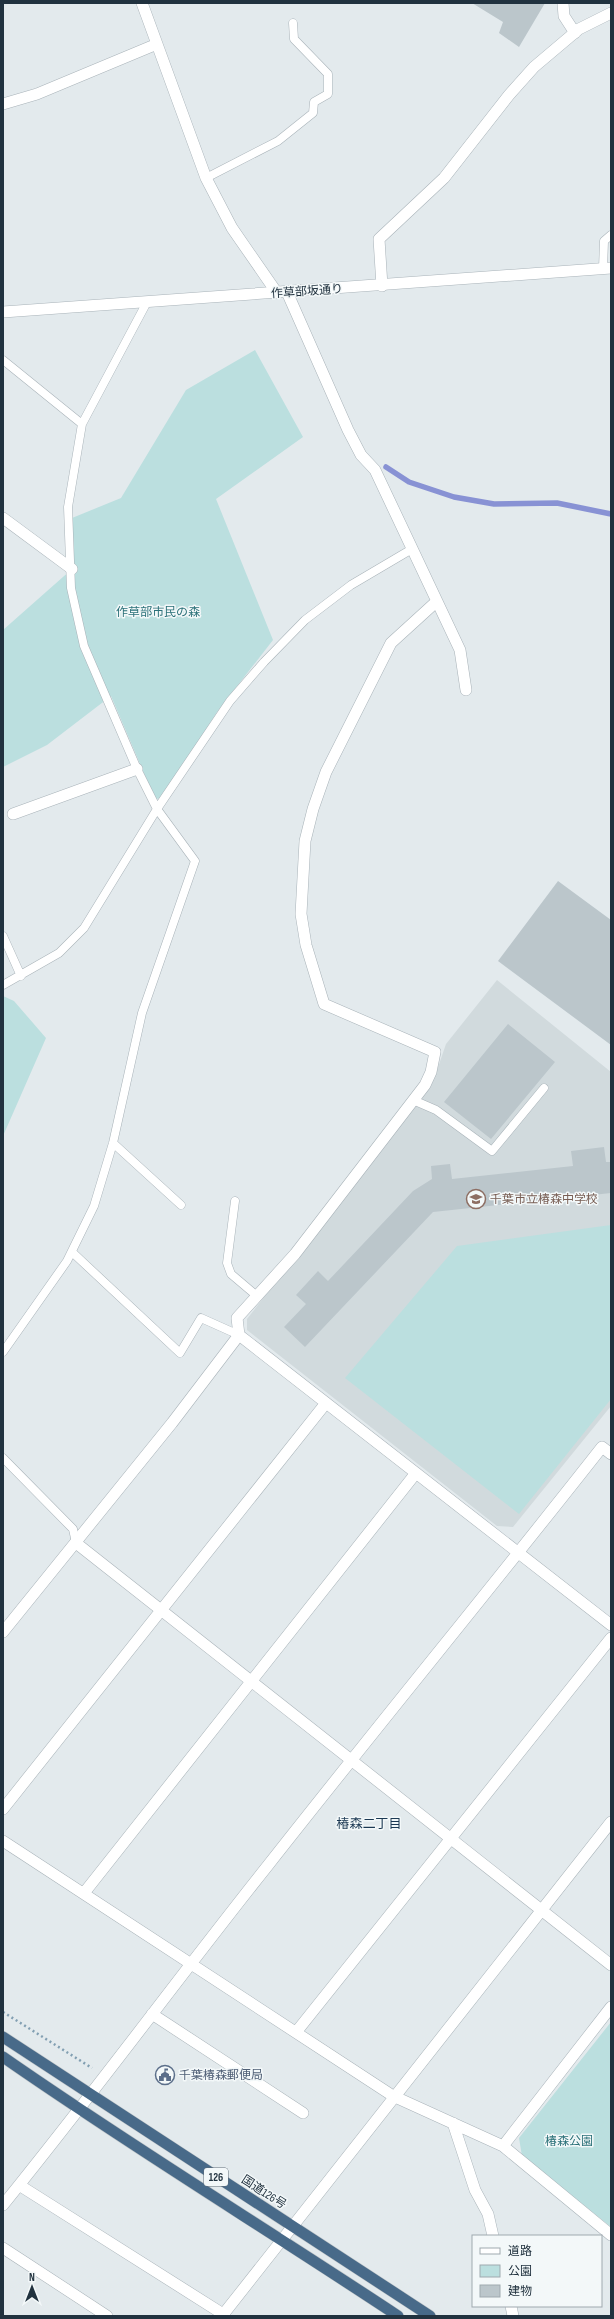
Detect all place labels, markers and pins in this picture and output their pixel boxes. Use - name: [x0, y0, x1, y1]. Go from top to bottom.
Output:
- school or university icon: 千葉市立椿森中学校: [465, 1188, 487, 1210]
- place label: 千葉市立椿森中学校: [490, 1192, 598, 1207]
- public building icon: 千葉椿森郵便局: [154, 2064, 176, 2086]
- place label: 千葉椿森郵便局: [179, 2068, 263, 2083]

